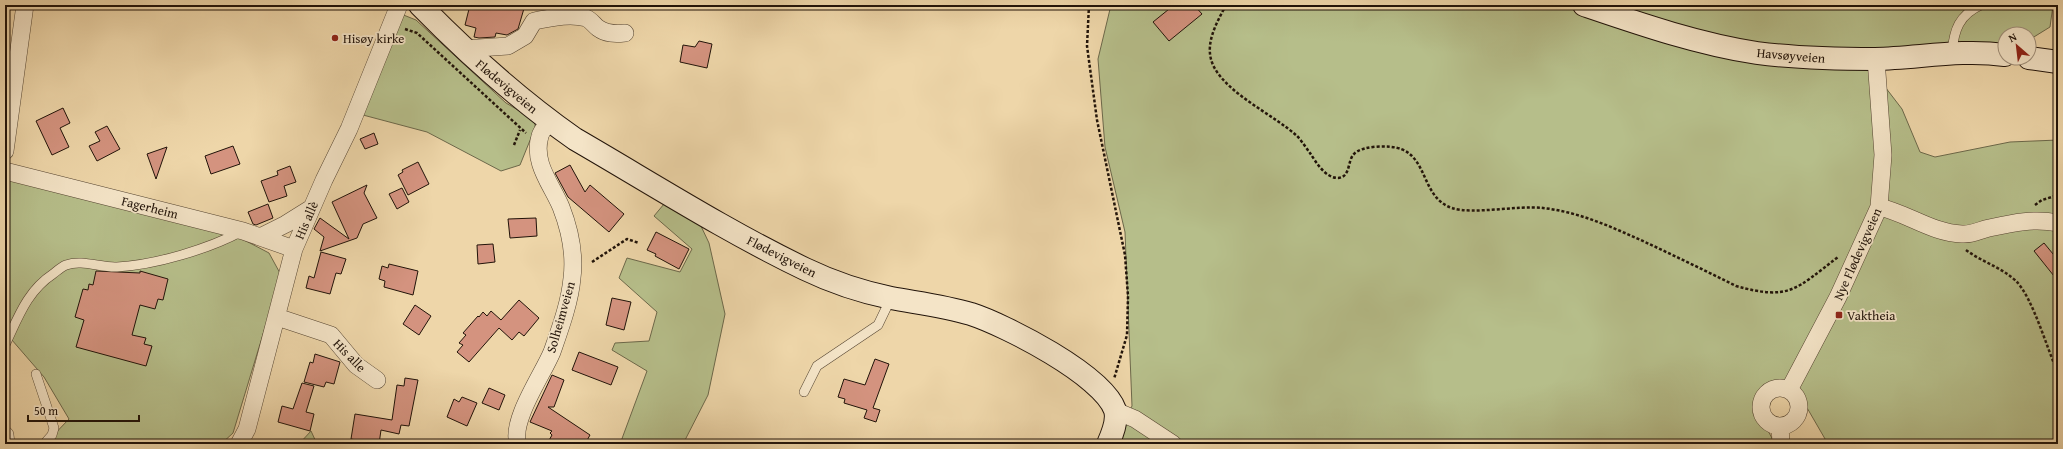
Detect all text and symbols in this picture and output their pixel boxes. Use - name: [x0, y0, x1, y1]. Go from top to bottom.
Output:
- north arrow: [1997, 26, 2037, 66]
- text: N: [2005, 28, 2020, 46]
- place label: Hisøy kirke: [343, 29, 404, 48]
- marker: Hisøy kirke: [330, 33, 340, 43]
- street label: Havsøyveien: [1756, 43, 1827, 68]
- street label: Flødevigveien: [472, 55, 542, 118]
- street label: Fagerheim: [120, 191, 180, 224]
- street label: His allè: [290, 198, 323, 242]
- street label: Nye Flødevigveien: [1829, 204, 1887, 303]
- street label: Flødevigveien: [744, 231, 820, 282]
- street label: Solheimveien: [541, 278, 580, 355]
- place label: Vaktheia: [1847, 306, 1896, 325]
- marker: Vaktheia: [1834, 310, 1844, 320]
- street label: His alle: [329, 334, 370, 376]
- scale bar: [28, 397, 139, 423]
- text: 50 m: [34, 402, 58, 419]

